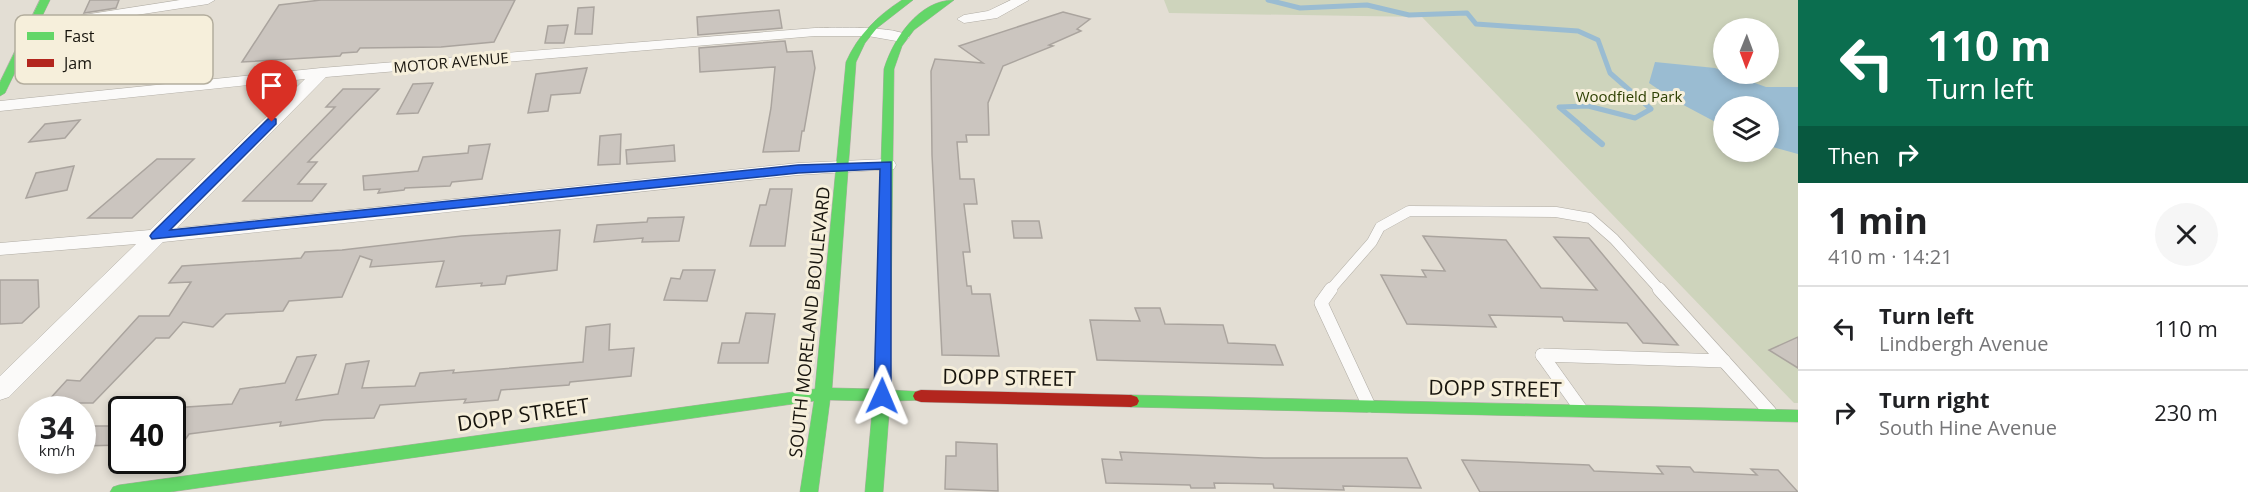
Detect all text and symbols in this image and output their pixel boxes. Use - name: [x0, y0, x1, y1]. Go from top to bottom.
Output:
- legend: [15, 15, 213, 84]
- text: 110 m: [1927, 16, 2051, 73]
- north arrow: [1713, 18, 1779, 84]
- map controls: [1713, 18, 1779, 162]
- icon: left: [1828, 24, 1906, 102]
- text: Fast: [64, 25, 95, 47]
- street label: MOTOR AVENUE: [393, 47, 509, 77]
- text: Jam: [62, 52, 92, 74]
- pin: [246, 60, 297, 122]
- icon: arrive: [255, 69, 288, 102]
- text: Turn left: [1927, 70, 2034, 107]
- park label: Woodfield Park: [1576, 86, 1682, 106]
- button: layers: [1713, 96, 1779, 162]
- icon: right: [1891, 138, 1924, 171]
- text: Then: [1828, 140, 1879, 170]
- street label: SOUTH MORELAND BOULEVARD: [783, 185, 835, 459]
- text: 1 min: [1828, 196, 1928, 245]
- button: close: [2155, 203, 2218, 266]
- text: 410 m · 14:21: [1828, 243, 1953, 270]
- text: Turn left: [1879, 300, 1974, 330]
- icon: left: [1828, 312, 1861, 345]
- text: 110 m: [2154, 313, 2218, 343]
- text: Lindbergh Avenue: [1879, 330, 2049, 357]
- street label: DOPP STREET: [942, 362, 1076, 392]
- position arrow: [850, 364, 914, 428]
- street label: DOPP STREET: [1428, 373, 1562, 403]
- text: Turn right: [1879, 384, 1990, 414]
- street label: DOPP STREET: [455, 391, 591, 437]
- speed limit sign: 40: [108, 396, 186, 474]
- icon: right: [1828, 396, 1861, 429]
- text: 230 m: [2154, 397, 2218, 427]
- text: 34: [40, 407, 74, 448]
- text: South Hine Avenue: [1879, 414, 2057, 441]
- text: km/h: [39, 440, 75, 460]

